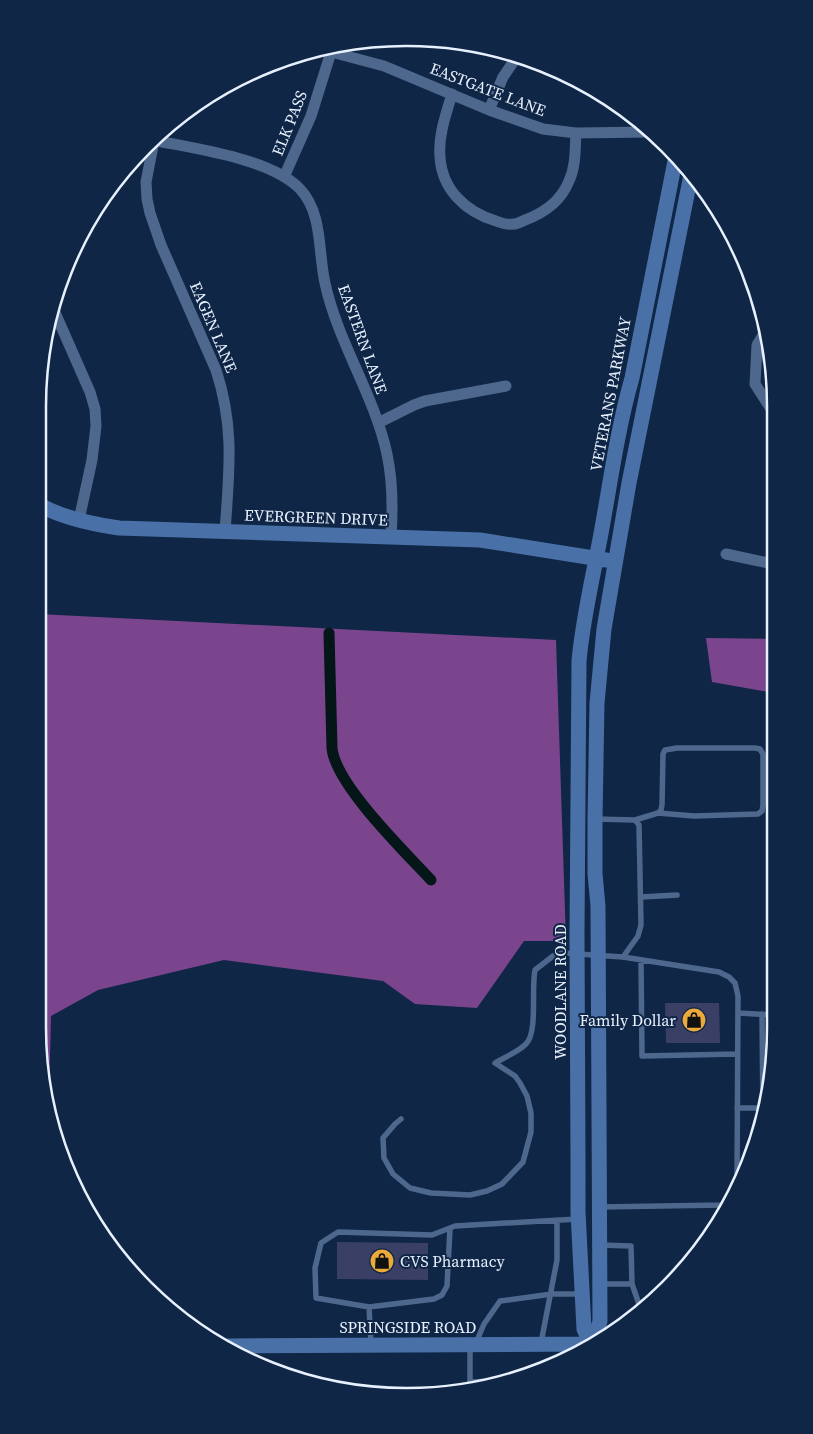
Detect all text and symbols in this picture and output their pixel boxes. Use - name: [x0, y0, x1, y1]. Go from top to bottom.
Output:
- street label: EASTGATE LANE: [427, 57, 549, 121]
- street label: ELK PASS: [266, 87, 312, 159]
- street label: EAGEN LANE: [185, 278, 243, 376]
- street label: EASTERN LANE: [333, 281, 393, 397]
- street label: VETERANS PARKWAY: [584, 315, 636, 473]
- street label: EVERGREEN DRIVE: [244, 504, 388, 531]
- street label: WOODLANE ROAD: [549, 924, 571, 1060]
- shop icon: Family Dollar: [681, 1007, 707, 1033]
- place label: Family Dollar: [579, 1009, 676, 1031]
- shop icon: CVS Pharmacy: [369, 1248, 395, 1274]
- place label: CVS Pharmacy: [400, 1250, 506, 1272]
- street label: SPRINGSIDE ROAD: [340, 1316, 476, 1338]

